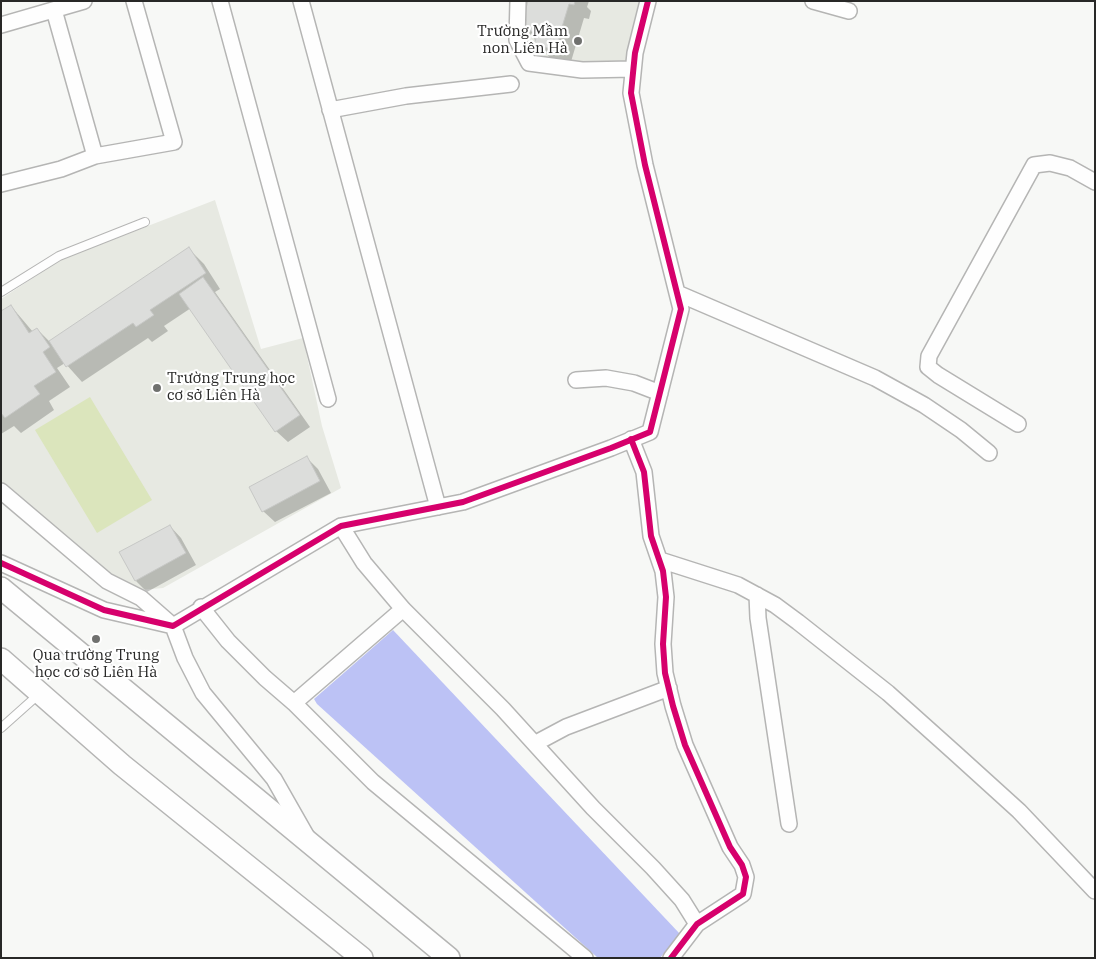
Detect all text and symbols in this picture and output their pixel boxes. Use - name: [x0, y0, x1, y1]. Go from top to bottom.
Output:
- place label: Trường Mầm non Liên Hà: [477, 23, 568, 58]
- marker: Trường Mầm non Liên Hà: [572, 35, 584, 47]
- place label: Trường Trung học cơ sở Liên Hà: [167, 370, 295, 405]
- marker: Trường Trung học cơ sở Liên Hà: [151, 382, 163, 394]
- marker: Qua trường Trung học cơ sở Liên Hà: [90, 633, 102, 645]
- place label: Qua trường Trung học cơ sở Liên Hà: [33, 647, 159, 682]

